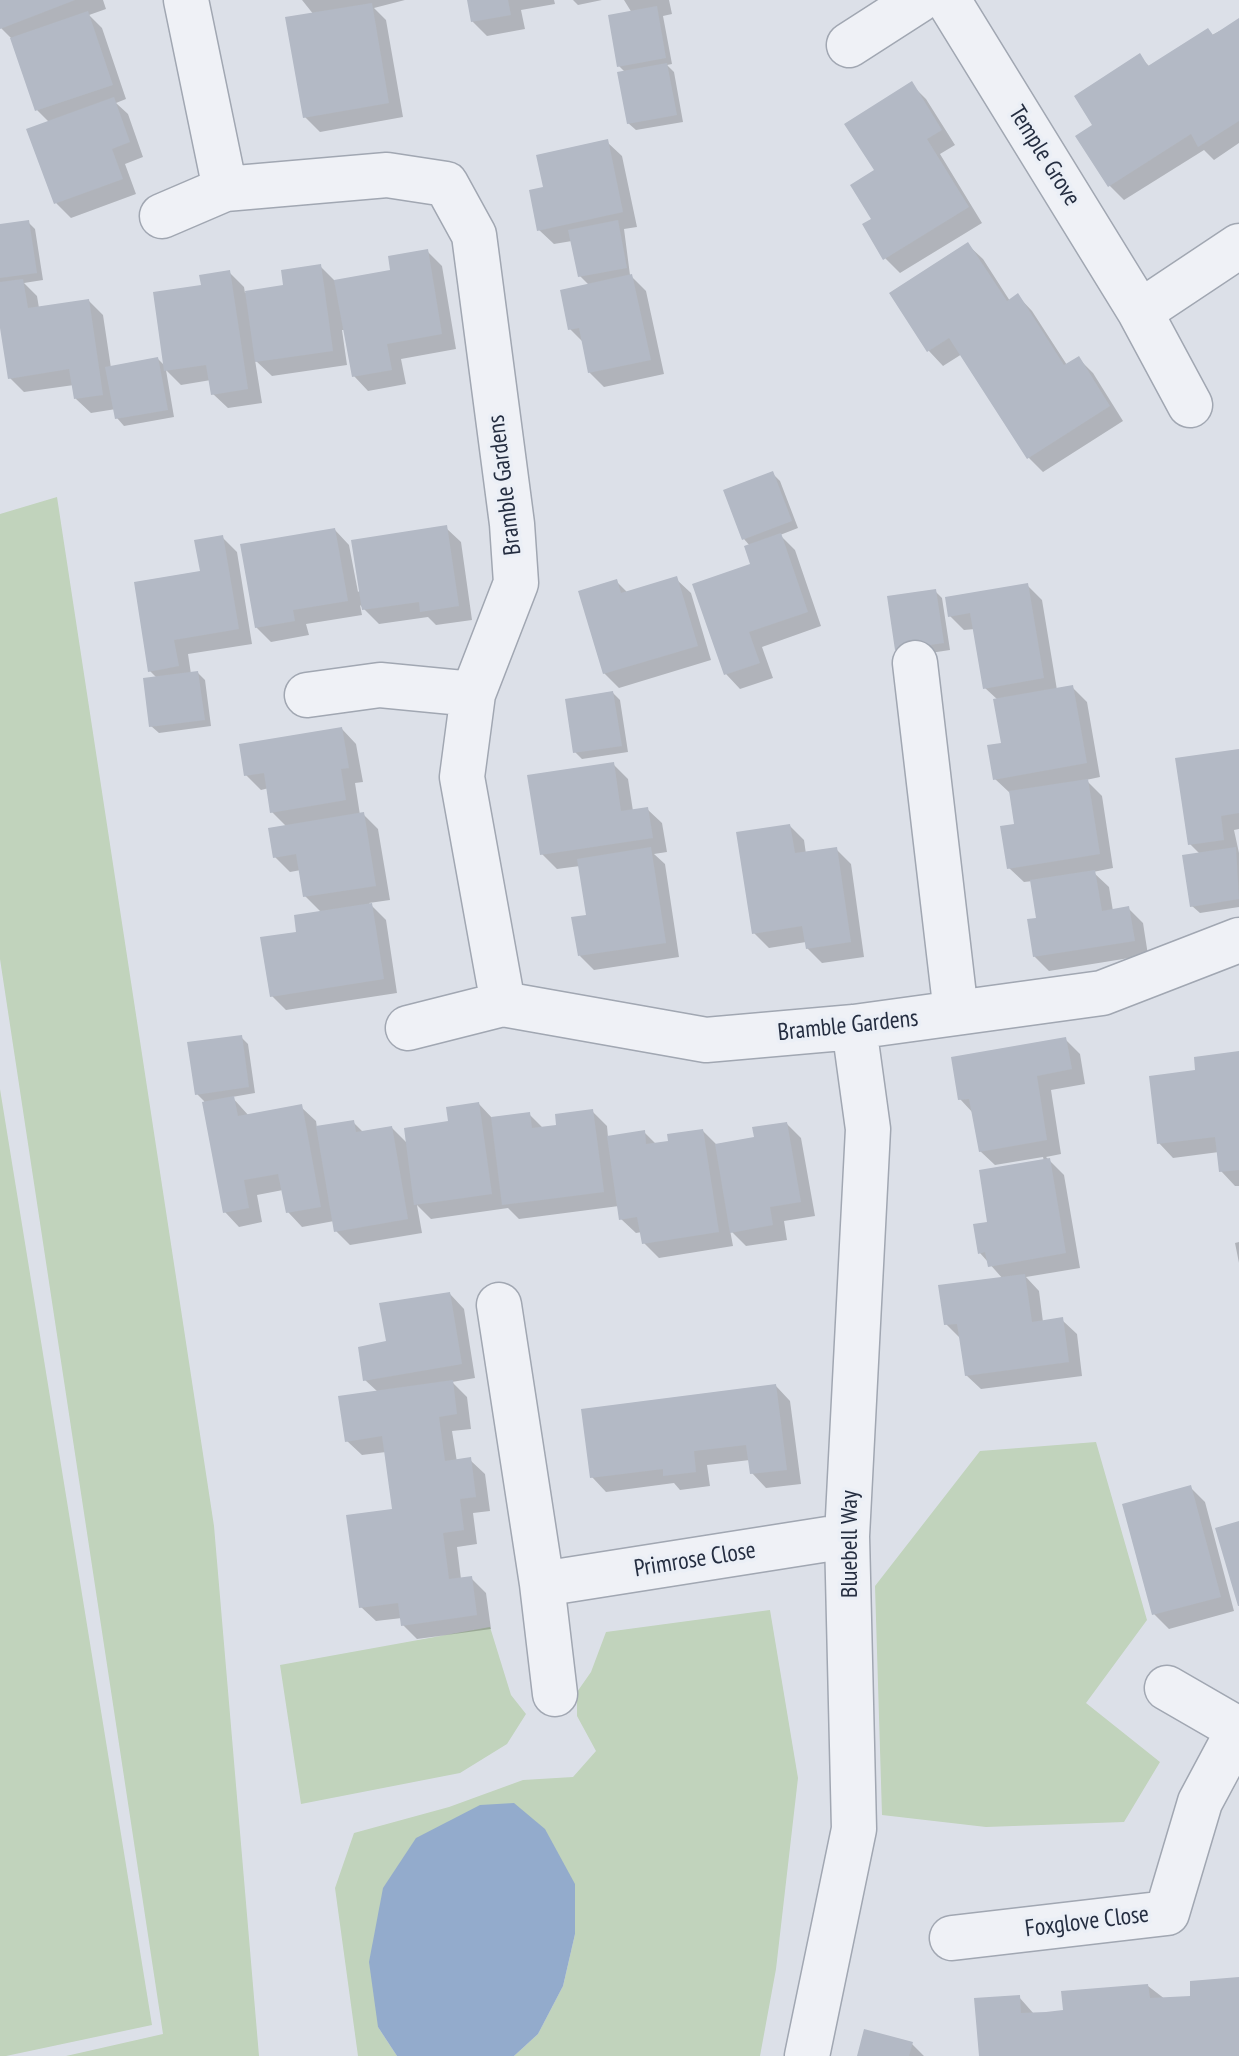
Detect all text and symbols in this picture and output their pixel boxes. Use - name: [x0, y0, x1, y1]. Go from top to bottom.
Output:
- street label: Temple Grove: [1002, 101, 1086, 211]
- street label: Bramble Gardens: [482, 413, 528, 557]
- street label: Bramble Gardens: [776, 1004, 920, 1048]
- street label: Bluebell Way: [836, 1490, 864, 1598]
- street label: Primrose Close: [632, 1536, 758, 1584]
- street label: Foxglove Close: [1023, 1900, 1151, 1944]

